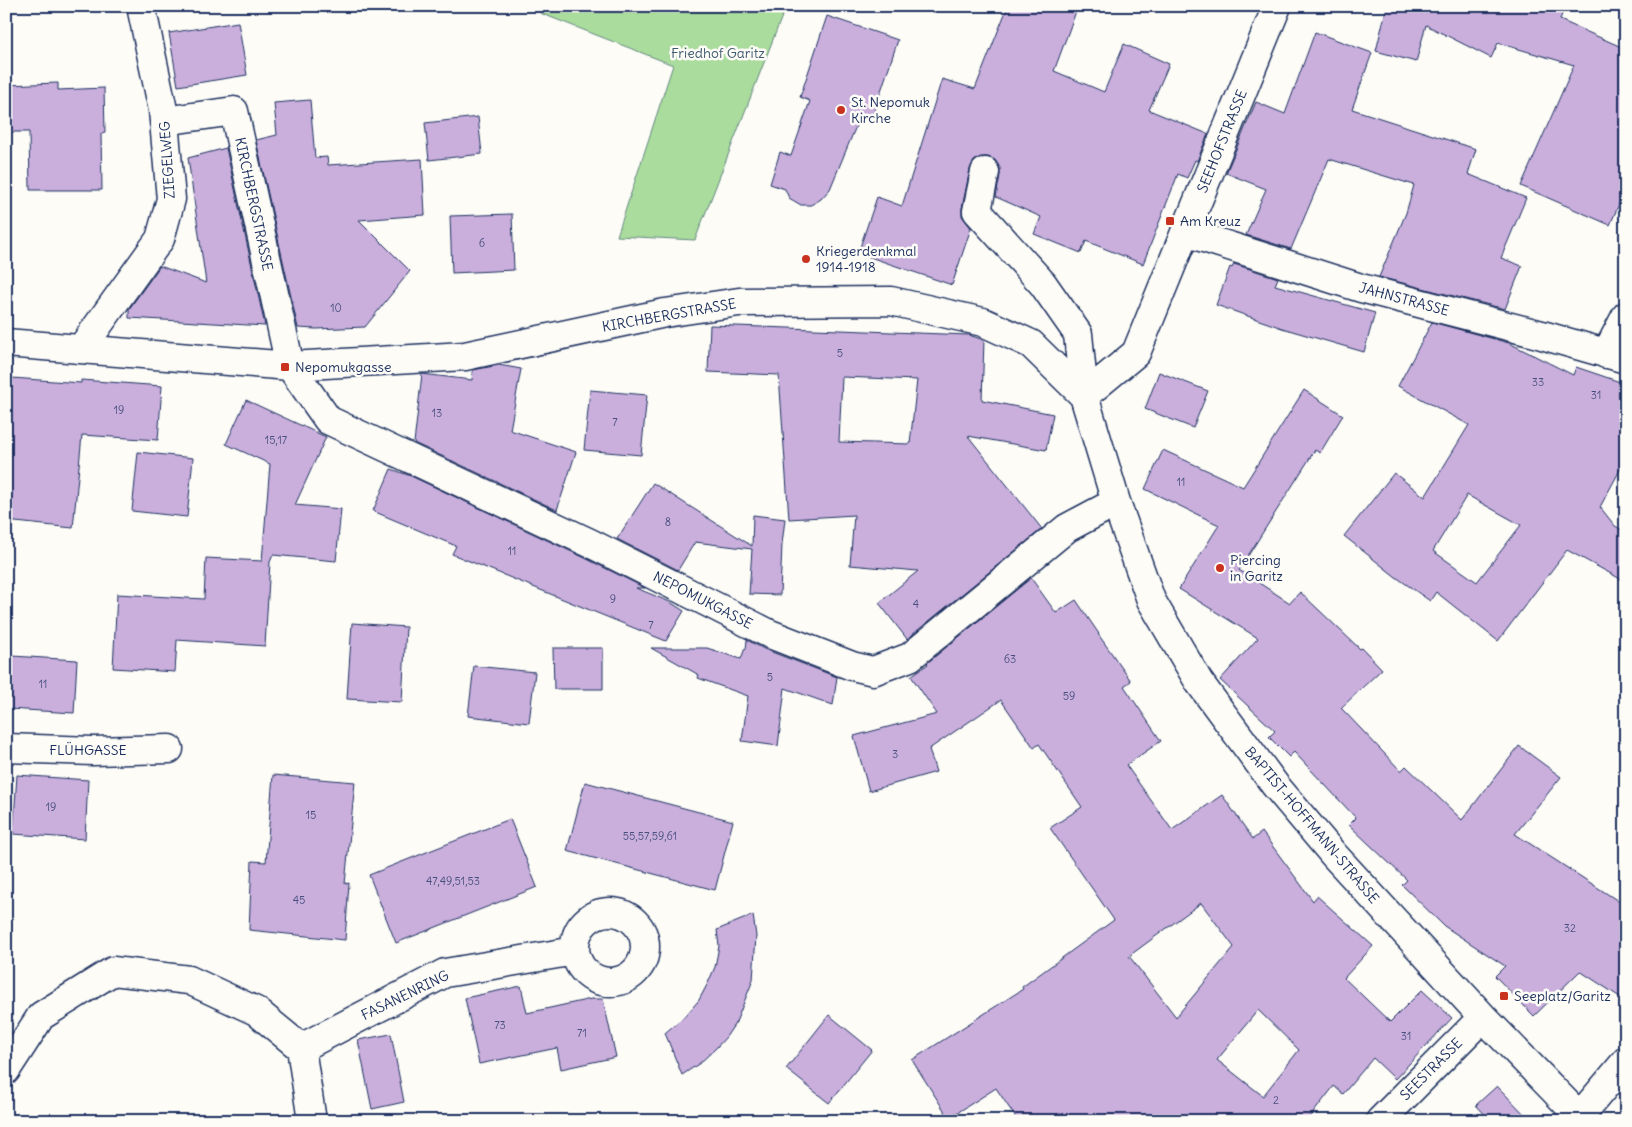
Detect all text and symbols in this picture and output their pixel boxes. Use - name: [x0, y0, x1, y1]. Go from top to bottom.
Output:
- park label: Friedhof Garitz: [671, 44, 765, 62]
- street label: SEEHOFSTRASSE: [1193, 87, 1251, 195]
- place label: St. Nepomuk Kirche: [851, 93, 930, 127]
- marker: St. Nepomuk Kirche: [835, 104, 847, 116]
- street label: ZIEGELWEG: [155, 121, 179, 199]
- street label: KIRCHBERGSTRASSE: [231, 136, 277, 272]
- place label: Am Kreuz: [1180, 212, 1241, 230]
- marker: Am Kreuz: [1164, 215, 1176, 227]
- house number: 6: [479, 236, 485, 250]
- place label: Kriegerdenkmal 1914-1918: [816, 242, 916, 276]
- marker: Kriegerdenkmal 1914-1918: [800, 253, 812, 265]
- street label: JAHNSTRASSE: [1357, 278, 1451, 320]
- street label: KIRCHBERGSTRASSE: [601, 294, 737, 336]
- house number: 10: [330, 301, 342, 315]
- house number: 5: [837, 346, 843, 360]
- place label: Nepomukgasse: [295, 358, 391, 376]
- marker: Nepomukgasse: [279, 361, 291, 373]
- house number: 33: [1532, 375, 1544, 389]
- house number: 31: [1591, 388, 1601, 402]
- house number: 19: [114, 403, 124, 417]
- house number: 13: [432, 406, 442, 420]
- house number: 7: [612, 415, 618, 429]
- house number: 15,17: [265, 433, 288, 447]
- house number: 11: [1177, 475, 1185, 489]
- house number: 8: [665, 515, 671, 529]
- house number: 11: [508, 544, 516, 558]
- place label: Piercing in Garitz: [1230, 551, 1283, 585]
- marker: Piercing in Garitz: [1214, 562, 1226, 574]
- street label: NEPOMUKGASSE: [650, 567, 756, 633]
- house number: 9: [610, 592, 616, 606]
- house number: 4: [913, 597, 919, 611]
- house number: 7: [648, 618, 654, 632]
- house number: 63: [1004, 652, 1016, 666]
- house number: 5: [767, 670, 773, 684]
- house number: 11: [39, 677, 47, 691]
- house number: 59: [1063, 689, 1075, 703]
- street label: FLÜHGASSE: [49, 741, 127, 759]
- street label: BAPTIST-HOFFMANN-STRASSE: [1241, 743, 1383, 907]
- house number: 3: [892, 747, 898, 761]
- house number: 19: [46, 800, 56, 814]
- house number: 15: [306, 808, 316, 822]
- house number: 55,57,59,61: [623, 829, 677, 843]
- house number: 47,49,51,53: [426, 874, 480, 888]
- house number: 45: [293, 893, 305, 907]
- house number: 32: [1564, 921, 1576, 935]
- street label: FASANENRING: [358, 966, 452, 1024]
- place label: Seeplatz/Garitz: [1514, 987, 1611, 1005]
- marker: Seeplatz/Garitz: [1498, 990, 1510, 1002]
- house number: 73: [494, 1018, 506, 1032]
- house number: 71: [577, 1026, 587, 1040]
- house number: 31: [1401, 1029, 1411, 1043]
- street label: SEESTRASSE: [1396, 1034, 1466, 1104]
- house number: 2: [1273, 1093, 1279, 1107]

